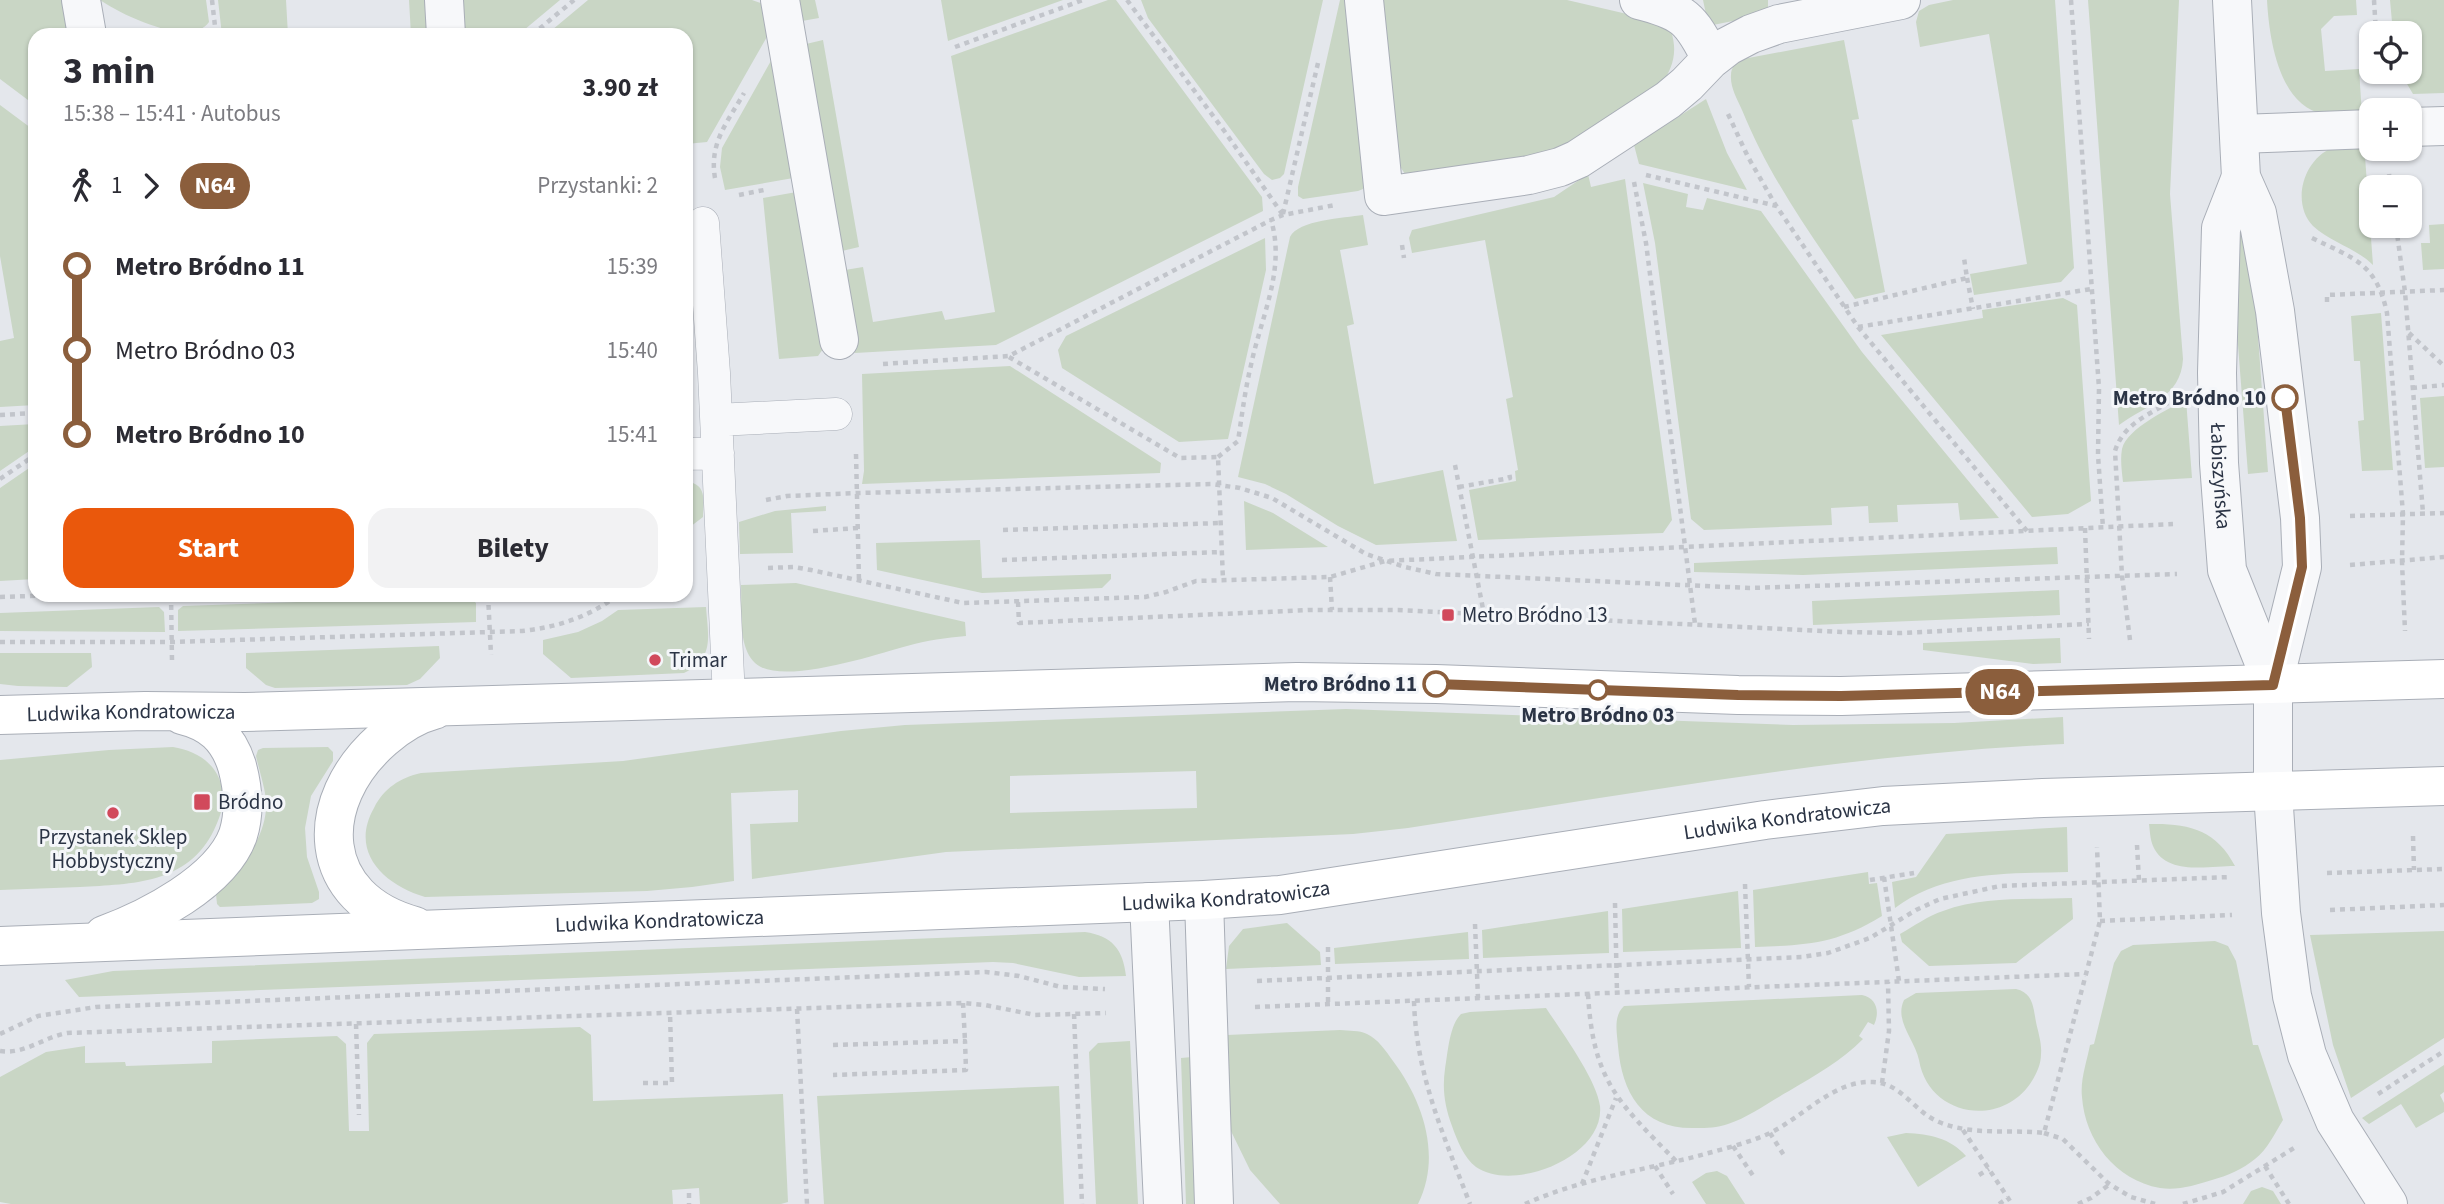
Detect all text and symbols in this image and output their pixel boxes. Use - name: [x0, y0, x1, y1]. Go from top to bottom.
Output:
- map controls: [2359, 21, 2422, 238]
- button: locate: [2359, 21, 2422, 84]
- text: 3 min: [63, 44, 155, 98]
- text: 3.90 zł: [583, 69, 658, 106]
- text: 15:38 – 15:41 · Autobus: [63, 97, 281, 130]
- button: +: [2359, 98, 2422, 161]
- icon: walk: [63, 167, 101, 205]
- icon: forward: [132, 167, 170, 205]
- text: N64: [194, 168, 236, 203]
- text: 1: [111, 169, 122, 202]
- text: Przystanki: 2: [537, 169, 658, 202]
- button: −: [2359, 175, 2422, 238]
- text: Metro Bródno 11: [115, 248, 305, 285]
- text: 15:39: [607, 250, 658, 283]
- text: Metro Bródno 03: [115, 332, 295, 369]
- text: 15:40: [607, 334, 658, 367]
- place label: Metro Bródno 10: [2113, 383, 2266, 413]
- marker: Metro Bródno 10: [2272, 385, 2298, 411]
- text: Metro Bródno 10: [115, 416, 305, 453]
- text: 15:41: [607, 418, 658, 451]
- street label: Łabiszyńska: [2203, 422, 2239, 530]
- button: Start: [63, 508, 354, 588]
- button: Bilety: [368, 508, 658, 588]
- place label: Metro Bródno 13: [1462, 600, 1608, 630]
- marker: Metro Bródno 13: [1440, 607, 1456, 623]
- place label: Trimar: [669, 645, 728, 675]
- marker: Trimar: [647, 652, 663, 668]
- place label: Metro Bródno 11: [1264, 669, 1417, 699]
- line badge: N64: [1960, 669, 2040, 715]
- marker: Metro Bródno 11: [1423, 671, 1449, 697]
- text: N64: [1979, 674, 2021, 709]
- marker: Metro Bródno 03: [1588, 680, 1608, 700]
- street label: Ludwika Kondratowicza: [26, 696, 236, 729]
- place label: Metro Bródno 03: [1521, 700, 1675, 730]
- place label: Bródno: [218, 787, 283, 817]
- street label: Ludwika Kondratowicza: [1681, 791, 1892, 847]
- marker: Bródno: [192, 792, 212, 812]
- marker: Przystanek Sklep Hobbystyczny: [105, 805, 121, 821]
- place label: Przystanek Sklep Hobbystyczny: [39, 822, 187, 876]
- street label: Ludwika Kondratowicza: [1121, 872, 1332, 918]
- street label: Ludwika Kondratowicza: [554, 902, 765, 940]

